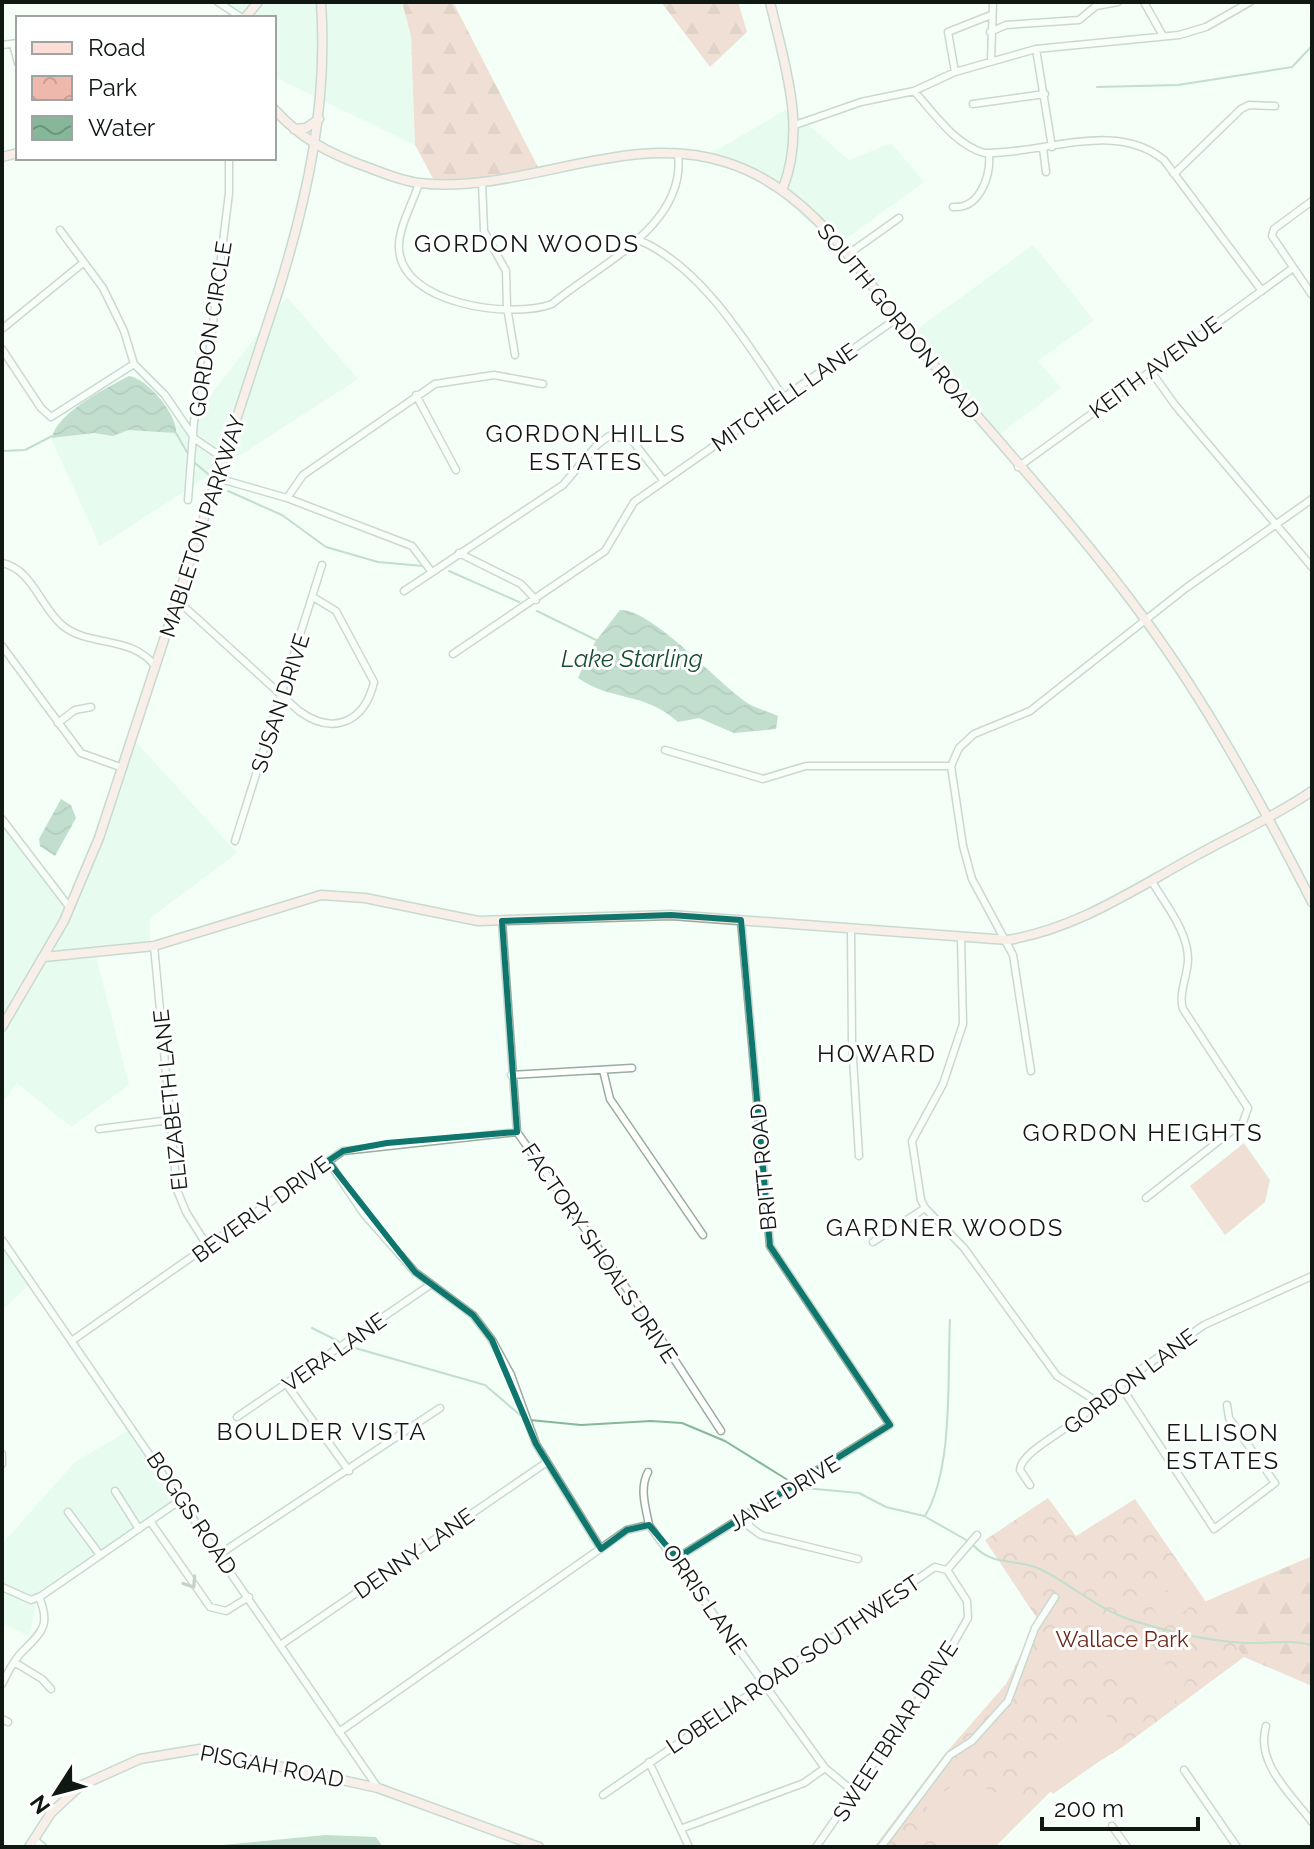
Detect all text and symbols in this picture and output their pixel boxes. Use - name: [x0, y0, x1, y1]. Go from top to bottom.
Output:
- legend: [16, 16, 276, 160]
- text: Road: [88, 33, 146, 62]
- text: Park: [88, 73, 137, 102]
- text: Water: [88, 113, 156, 142]
- street label: SOUTH GORDON ROAD: [812, 218, 986, 424]
- district label: GORDON WOODS: [414, 229, 640, 258]
- street label: GORDON CIRCLE: [183, 239, 237, 419]
- street label: KEITH AVENUE: [1084, 310, 1226, 424]
- street label: MITCHELL LANE: [706, 337, 862, 457]
- street label: MABLETON PARKWAY: [154, 412, 250, 640]
- district label: GORDON HILLS ESTATES: [486, 419, 686, 476]
- street label: SUSAN DRIVE: [245, 630, 315, 776]
- water label: Lake Starling: [561, 644, 703, 673]
- street label: ELIZABETH LANE: [148, 1008, 192, 1192]
- district label: HOWARD: [817, 1039, 937, 1068]
- street label: BRITT ROAD: [745, 1103, 781, 1231]
- district label: GORDON HEIGHTS: [1022, 1118, 1264, 1147]
- street label: FACTORY SHOALS DRIVE: [517, 1138, 683, 1368]
- street label: BEVERLY DRIVE: [187, 1150, 335, 1268]
- district label: GARDNER WOODS: [826, 1213, 1064, 1242]
- street label: VERA LANE: [277, 1307, 391, 1397]
- street label: GORDON LANE: [1058, 1323, 1202, 1439]
- district label: BOULDER VISTA: [217, 1417, 427, 1446]
- district label: ELLISON ESTATES: [1166, 1418, 1280, 1475]
- street label: BOGGS ROAD: [141, 1447, 243, 1579]
- street label: JANE DRIVE: [724, 1450, 844, 1536]
- street label: DENNY LANE: [349, 1502, 479, 1604]
- street label: ORRIS LANE: [658, 1539, 752, 1659]
- street label: LOBELIA ROAD SOUTHWEST: [661, 1569, 925, 1759]
- one-way arrow: [181, 1575, 196, 1589]
- park label: Wallace Park: [1055, 1626, 1189, 1652]
- street label: SWEETBRIAR DRIVE: [827, 1636, 963, 1826]
- street label: PISGAH ROAD: [198, 1739, 346, 1793]
- north arrow: [16, 1753, 96, 1833]
- scale bar: [1042, 1781, 1198, 1831]
- text: N: [24, 1790, 55, 1819]
- text: 200 m: [1054, 1794, 1124, 1823]

